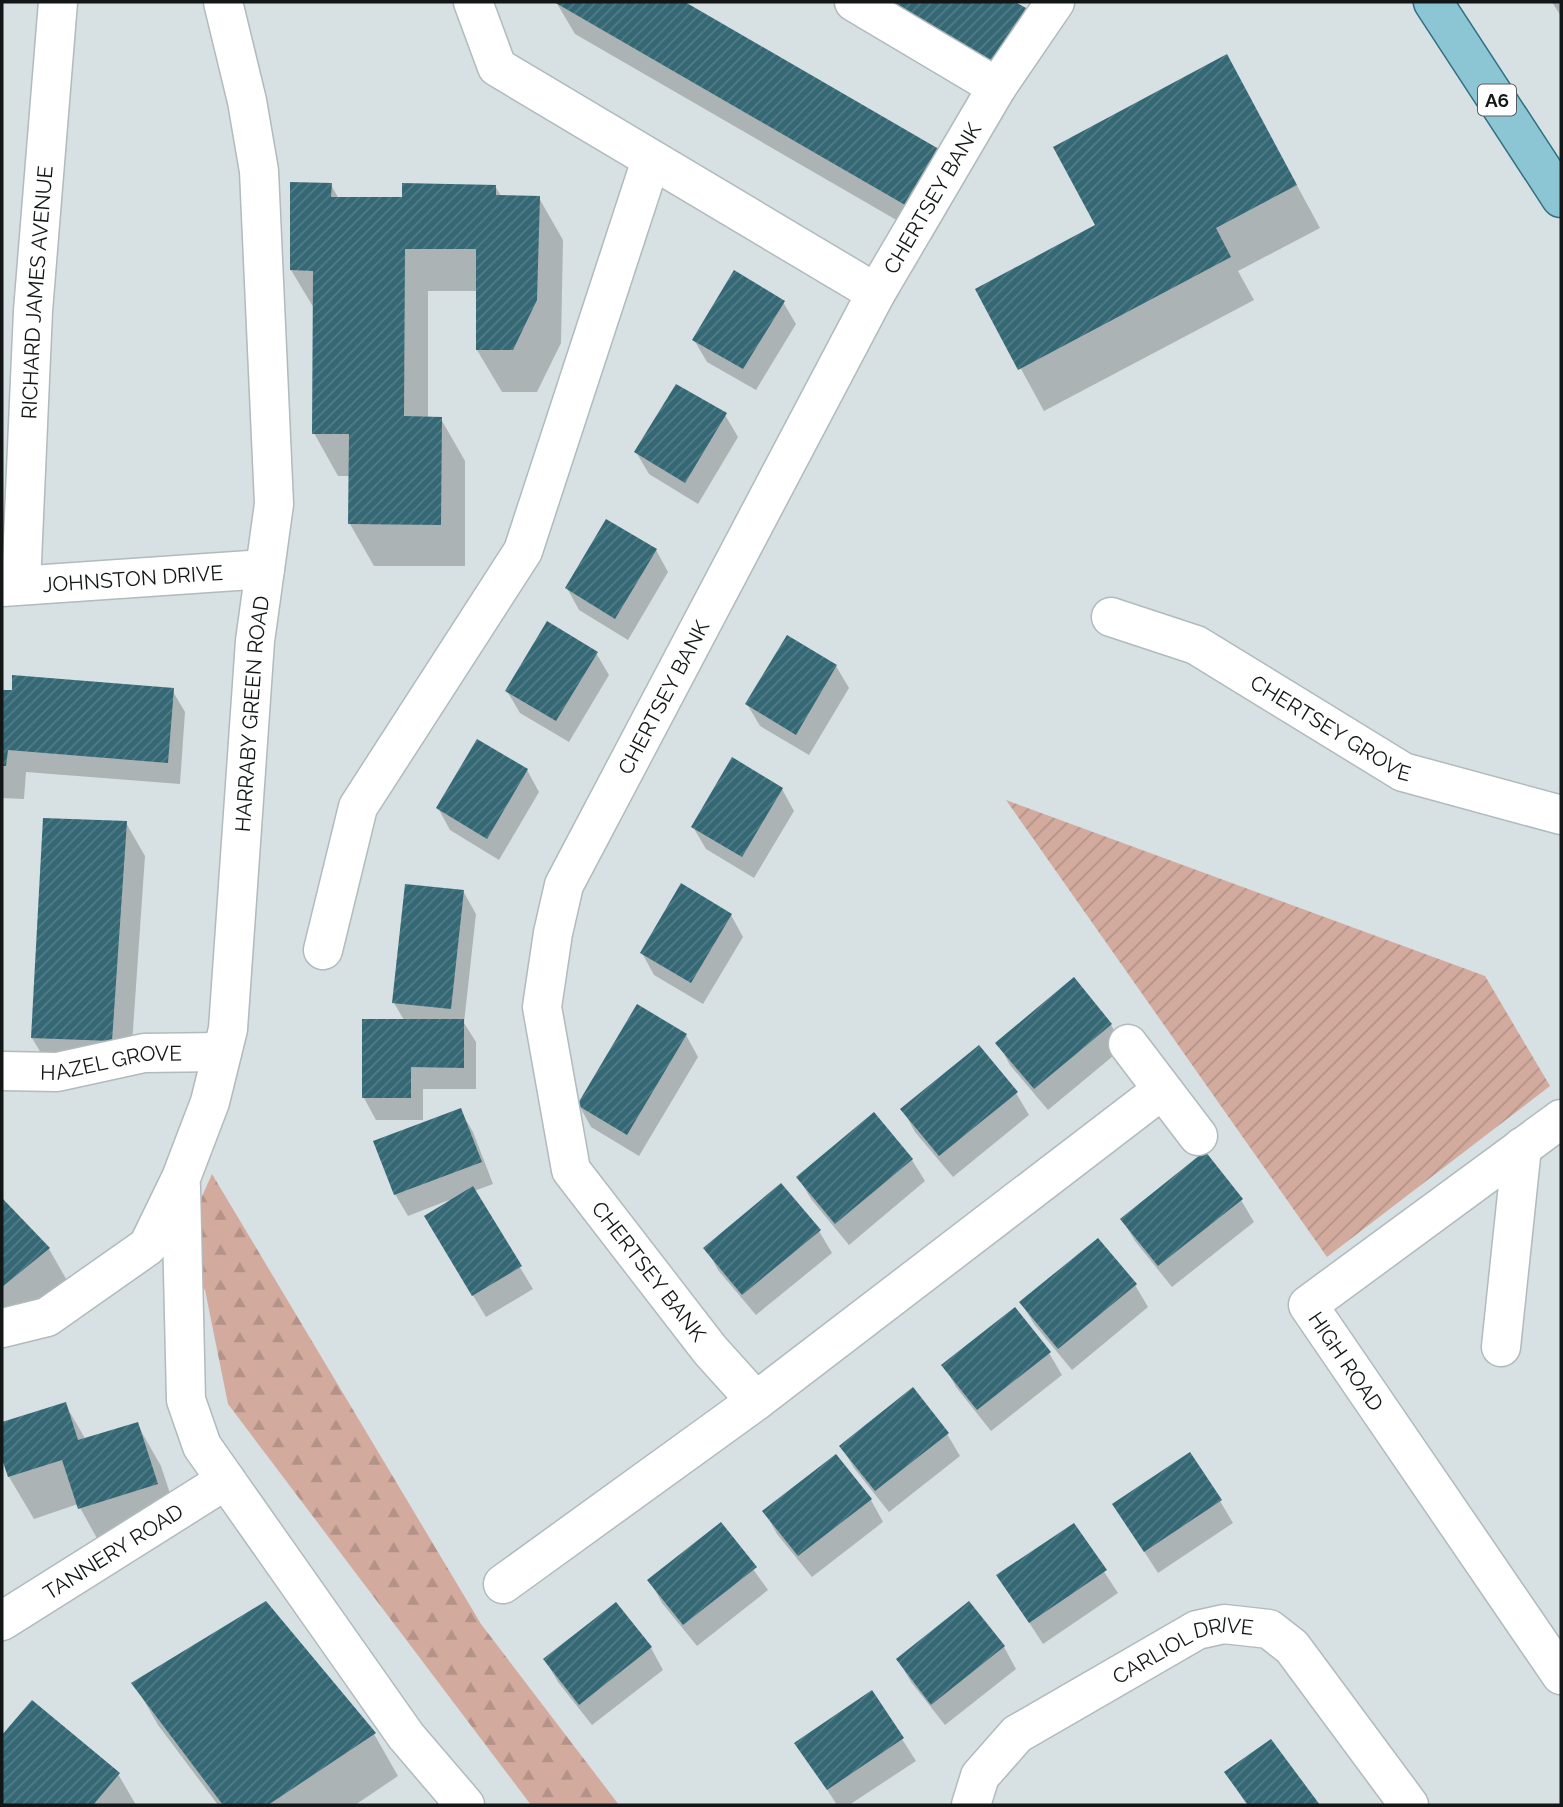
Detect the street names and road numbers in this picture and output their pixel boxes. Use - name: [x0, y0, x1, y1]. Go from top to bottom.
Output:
- road number: A6: [1478, 85, 1516, 116]
- street label: CHERTSEY BANK: [878, 118, 986, 278]
- street label: RICHARD JAMES AVENUE: [16, 165, 57, 420]
- street label: JOHNSTON DRIVE: [42, 559, 224, 597]
- street label: HARRABY GREEN ROAD: [229, 594, 274, 833]
- street label: CHERTSEY BANK: [612, 616, 714, 778]
- street label: CHERTSEY GROVE: [1246, 669, 1414, 786]
- street label: HAZEL GROVE: [40, 1040, 182, 1085]
- street label: CHERTSEY BANK: [587, 1196, 712, 1346]
- street label: HIGH ROAD: [1304, 1307, 1389, 1416]
- street label: TANNERY ROAD: [38, 1498, 187, 1605]
- street label: CARLIOL DRIVE: [1108, 1611, 1255, 1689]

